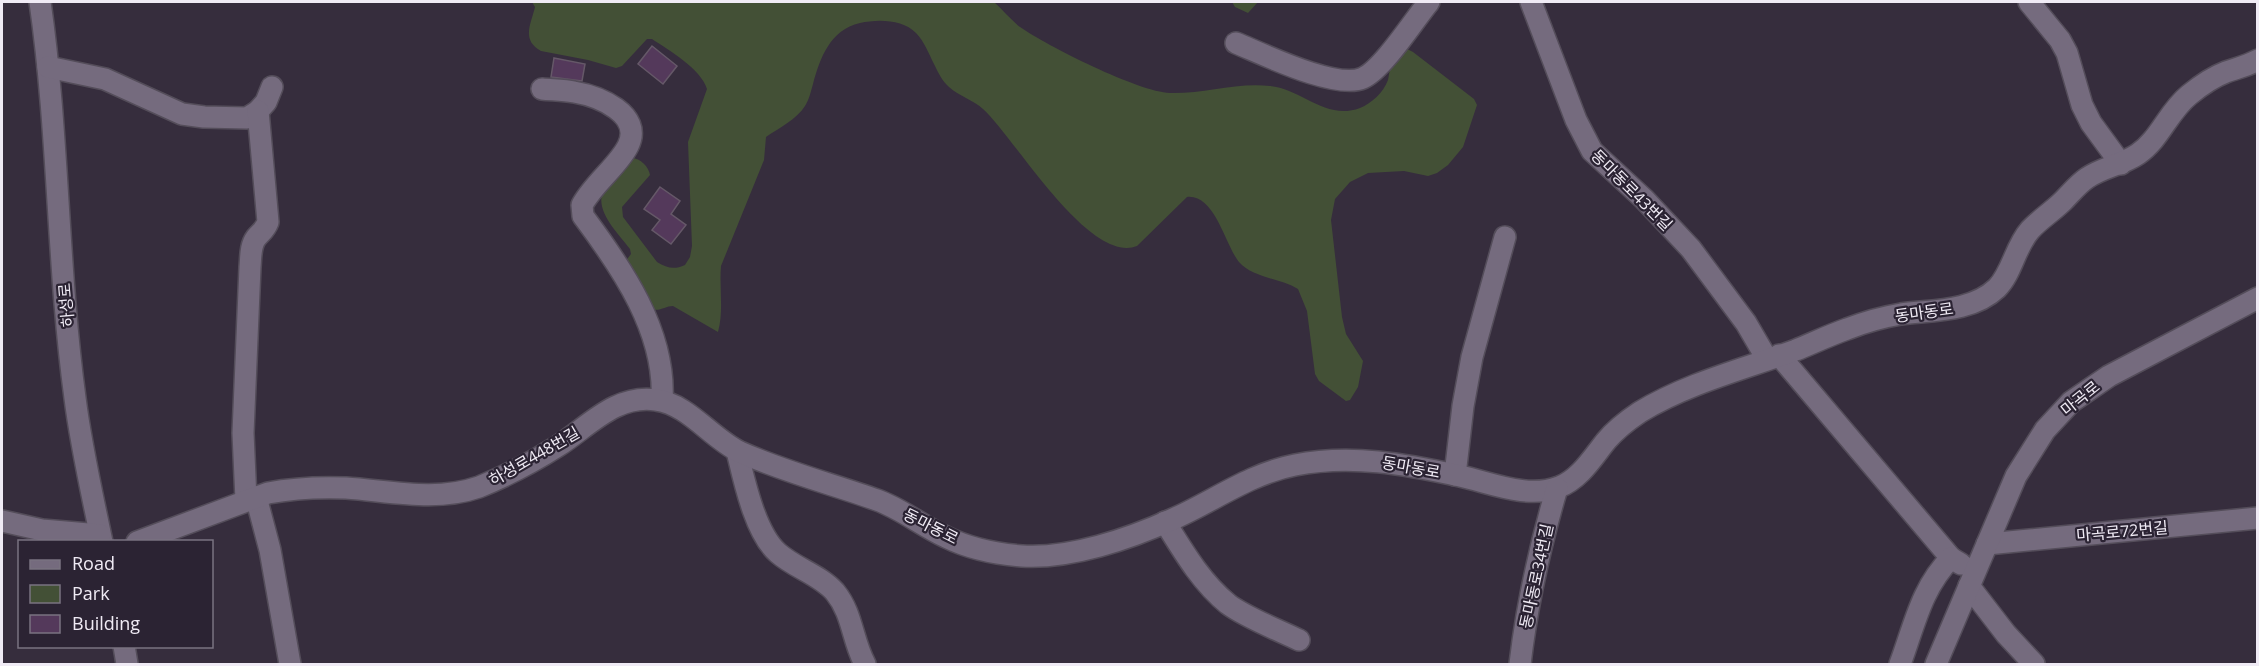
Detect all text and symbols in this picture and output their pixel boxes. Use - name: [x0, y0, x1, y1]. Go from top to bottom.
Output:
- street label: 동마동로43번길: [1587, 145, 1677, 235]
- street label: 하성로: [53, 282, 79, 328]
- street label: 동마동로: [1893, 297, 1955, 327]
- street label: 마곡로: [2056, 375, 2104, 420]
- street label: 하성로448번길: [485, 421, 583, 491]
- street label: 동마동로: [1380, 451, 1442, 483]
- street label: 동마동로: [900, 503, 962, 549]
- street label: 마곡로72번길: [2075, 516, 2169, 546]
- street label: 동마동로34번길: [1514, 522, 1558, 630]
- legend: [18, 540, 213, 648]
- text: Road: [72, 551, 115, 575]
- text: Park: [72, 581, 110, 605]
- text: Building: [72, 611, 140, 635]

